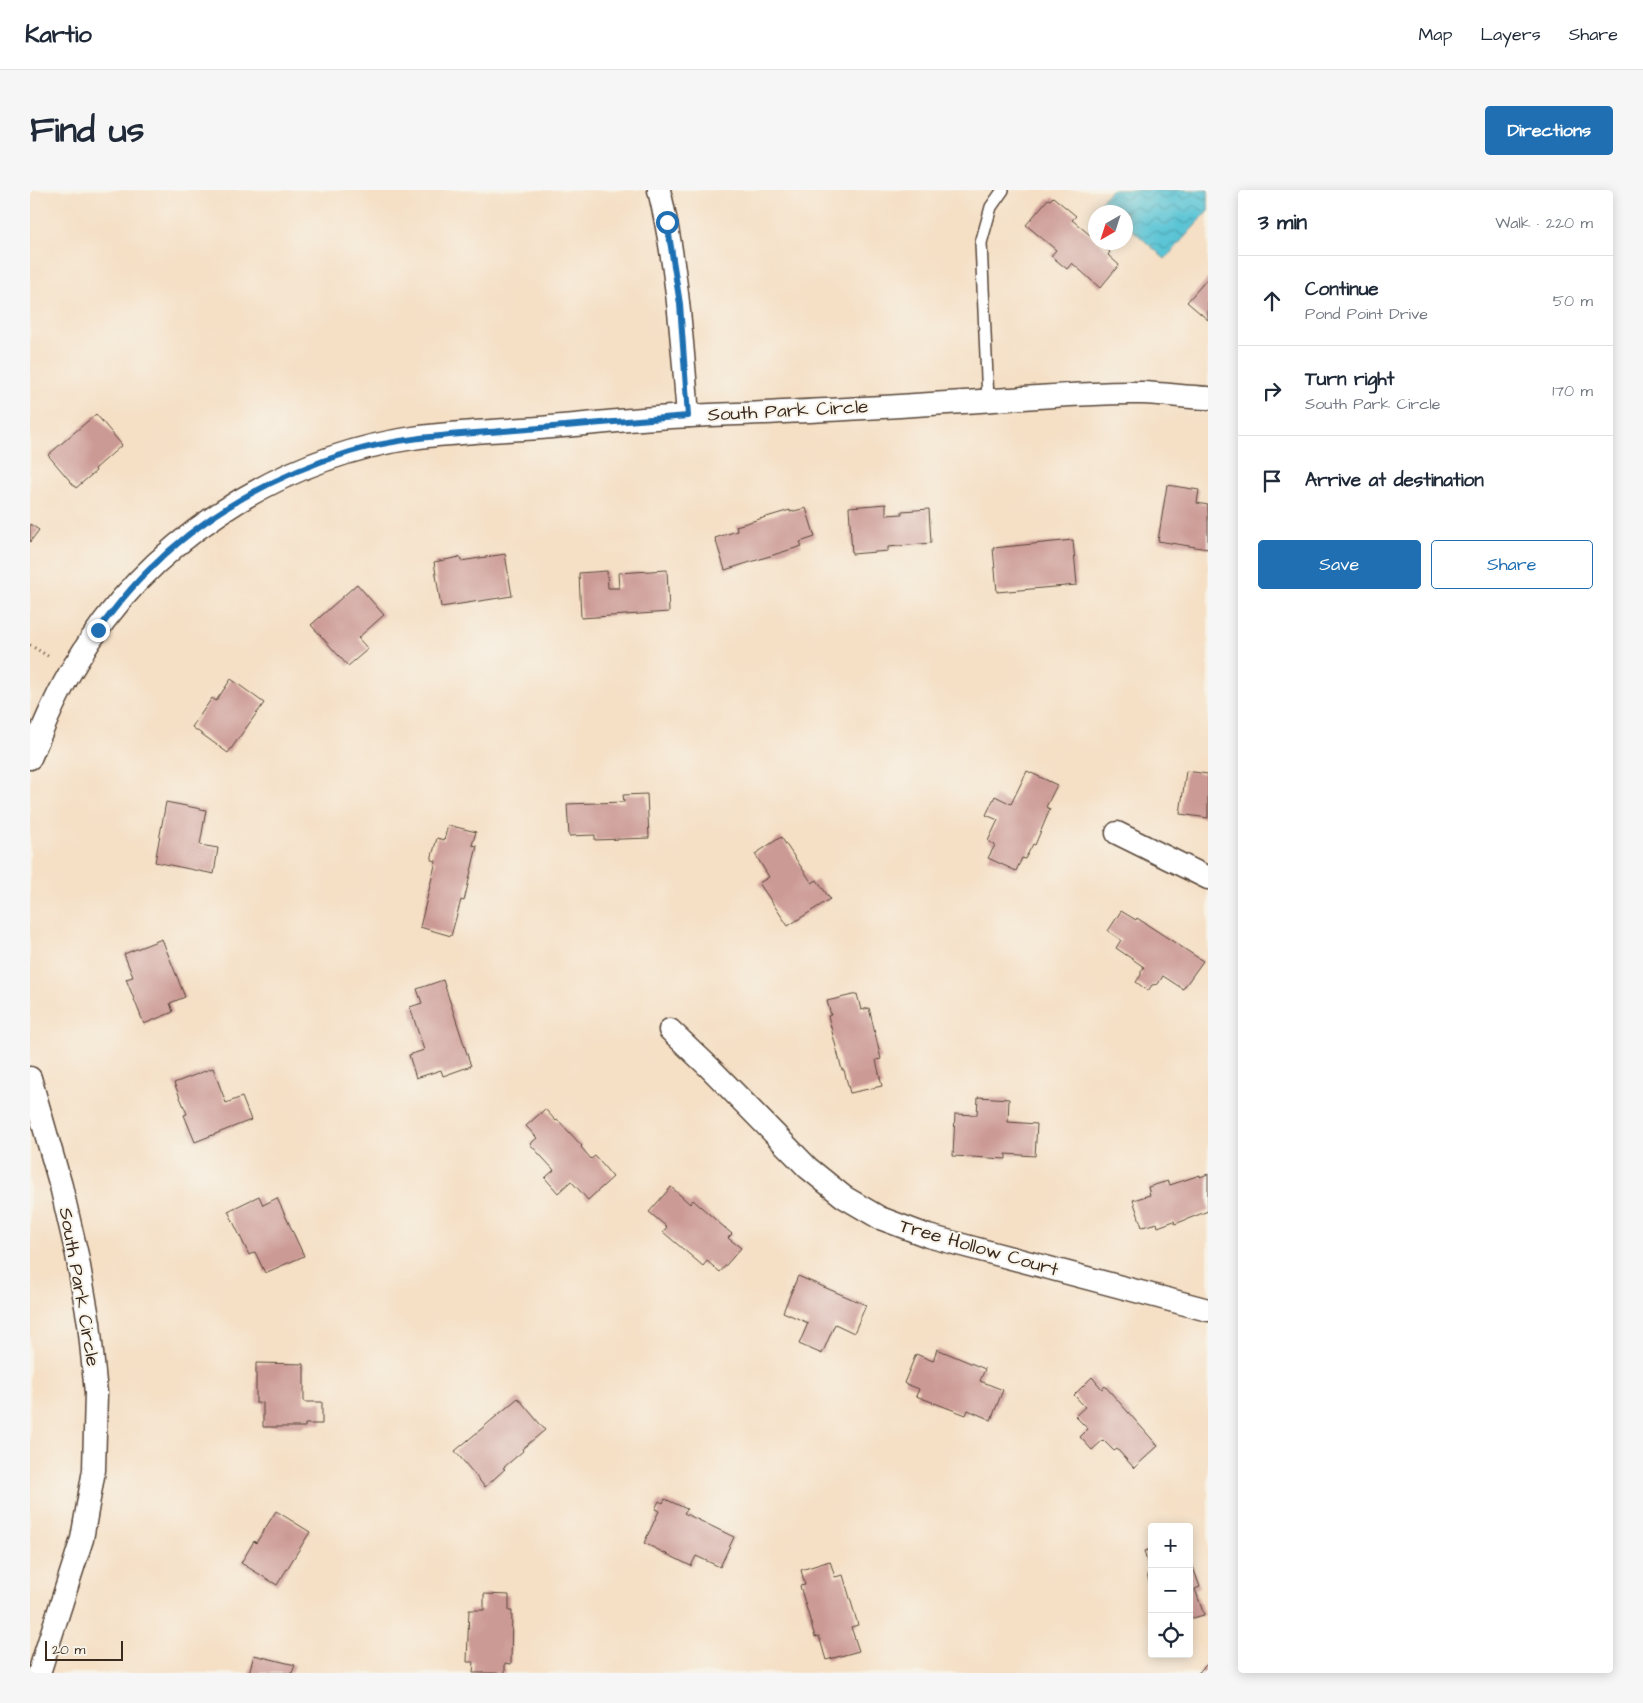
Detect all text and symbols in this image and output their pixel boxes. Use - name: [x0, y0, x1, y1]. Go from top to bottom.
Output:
- text: Kartio: [25, 18, 92, 52]
- text: Map: [1418, 22, 1452, 47]
- text: Layers: [1480, 22, 1541, 47]
- text: Share: [1569, 22, 1618, 47]
- text: Find us: [30, 106, 144, 155]
- button: Directions: [1485, 106, 1613, 155]
- north arrow: [1088, 205, 1133, 250]
- text: 3 min: [1258, 208, 1307, 237]
- route start: [656, 211, 679, 234]
- text: Walk · 220 m: [1495, 212, 1593, 234]
- text: Continue: [1305, 276, 1379, 303]
- icon: ahead: [1258, 287, 1286, 315]
- text: 50 m: [1553, 290, 1593, 312]
- text: Pond Point Drive: [1305, 303, 1428, 325]
- text: Turn right: [1305, 366, 1394, 393]
- icon: right: [1258, 377, 1286, 405]
- text: 170 m: [1552, 380, 1593, 402]
- street label: South Park Circle: [707, 393, 869, 429]
- text: South Park Circle: [1305, 393, 1440, 415]
- icon: arrive: [1258, 467, 1286, 495]
- text: Arrive at destination: [1305, 467, 1484, 494]
- button: Save: [1258, 540, 1421, 589]
- button: Share: [1431, 540, 1593, 589]
- route end: [87, 619, 110, 642]
- street label: South Park Circle: [52, 1205, 106, 1369]
- street label: Tree Hollow Court: [896, 1212, 1062, 1284]
- map controls: [1148, 1523, 1193, 1658]
- button: +: [1148, 1523, 1193, 1568]
- button: −: [1148, 1568, 1193, 1613]
- button: locate: [1148, 1613, 1193, 1658]
- scale bar: [45, 1638, 122, 1661]
- text: 20 m: [52, 1640, 85, 1660]

